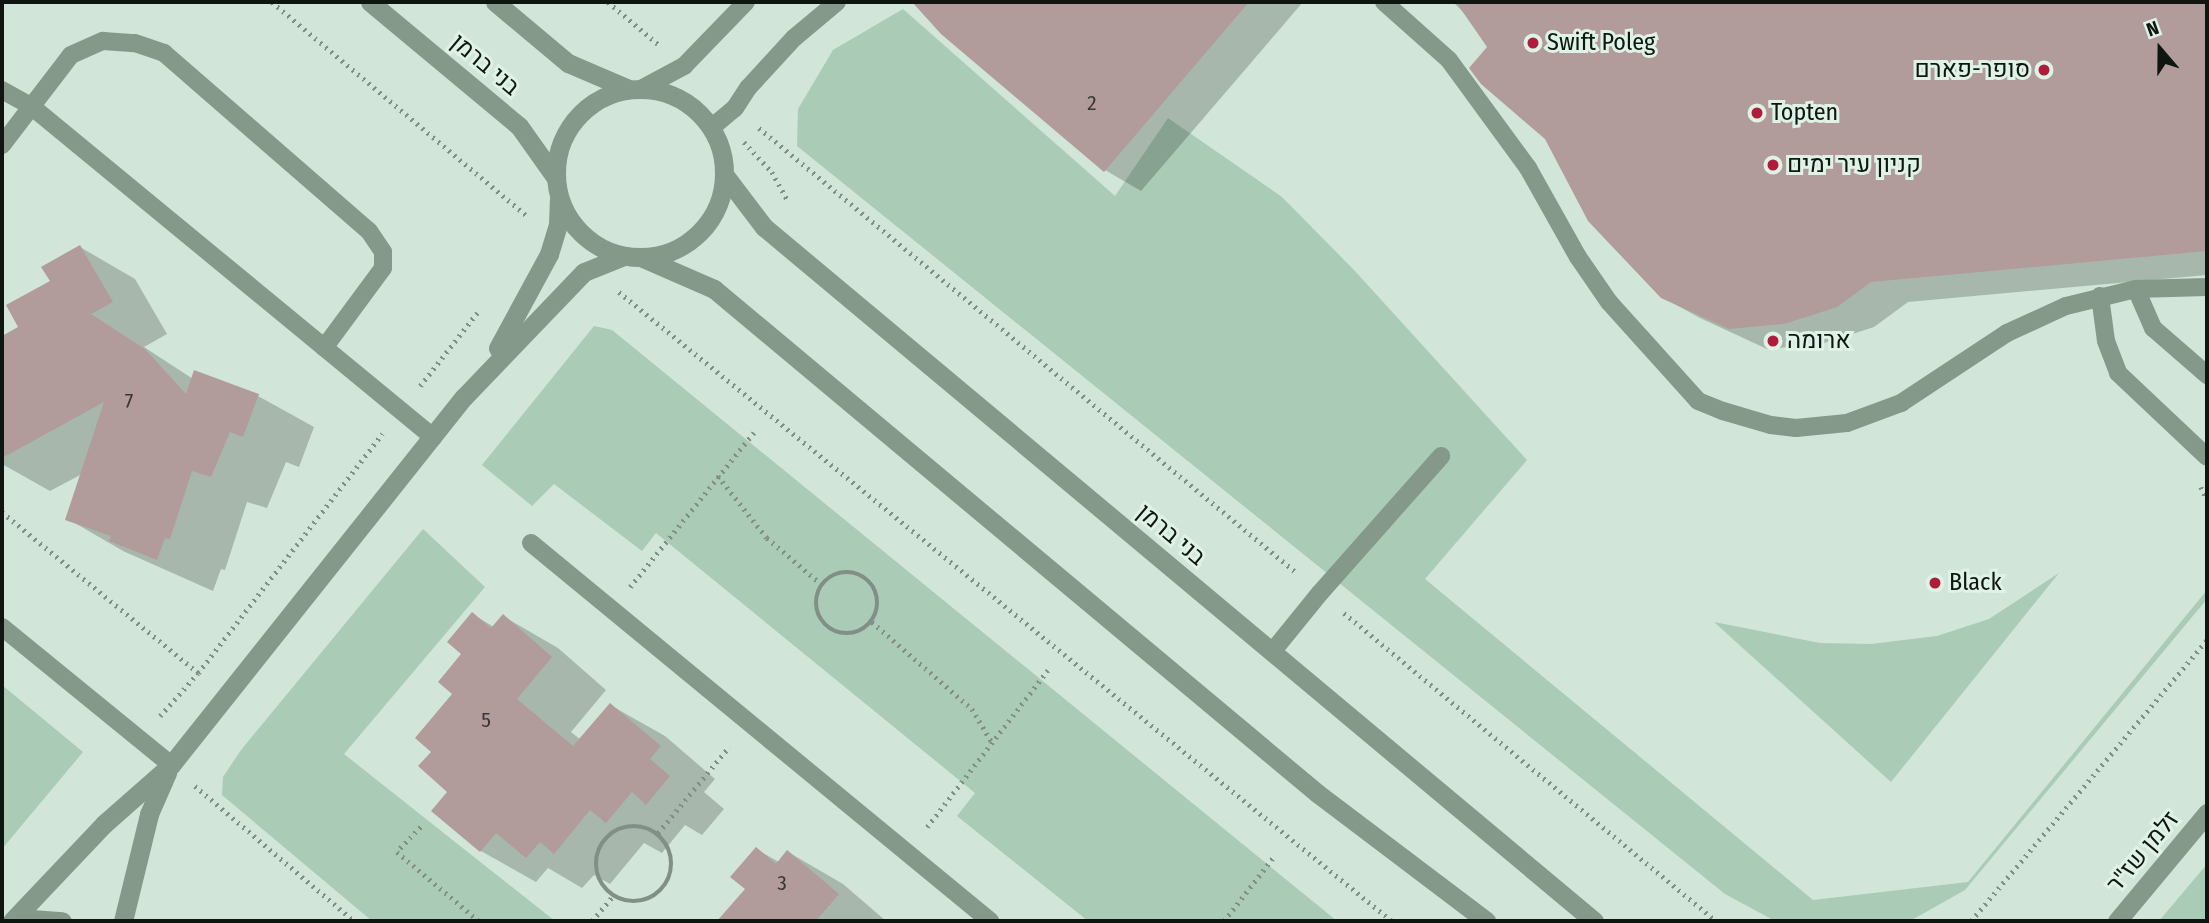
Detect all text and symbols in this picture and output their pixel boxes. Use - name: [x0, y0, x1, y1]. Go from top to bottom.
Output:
- north arrow: [2125, 14, 2195, 84]
- text: N: [2143, 16, 2162, 42]
- street label: בני ברמן: [445, 28, 525, 102]
- place label: Swift Poleg: [1547, 29, 1655, 57]
- marker: Swift Poleg: [1525, 35, 1541, 51]
- place label: סופר-פארם: [1914, 56, 2030, 84]
- marker: סופר-פארם: [2036, 62, 2052, 78]
- house number: 2: [1087, 90, 1097, 116]
- place label: Topten: [1771, 99, 1838, 127]
- marker: Topten: [1749, 105, 1765, 121]
- place label: קניון עיר ימים: [1787, 151, 1921, 179]
- marker: קניון עיר ימים: [1765, 157, 1781, 173]
- place label: ארומה: [1787, 327, 1851, 355]
- marker: ארומה: [1765, 333, 1781, 349]
- house number: 7: [125, 388, 133, 414]
- street label: בני ברמן: [1131, 498, 1211, 572]
- place label: Black: [1949, 569, 2002, 597]
- marker: Black: [1927, 575, 1943, 591]
- house number: 5: [481, 707, 491, 733]
- street label: זלמן שז"ר: [2101, 806, 2185, 898]
- house number: 3: [777, 870, 787, 896]

